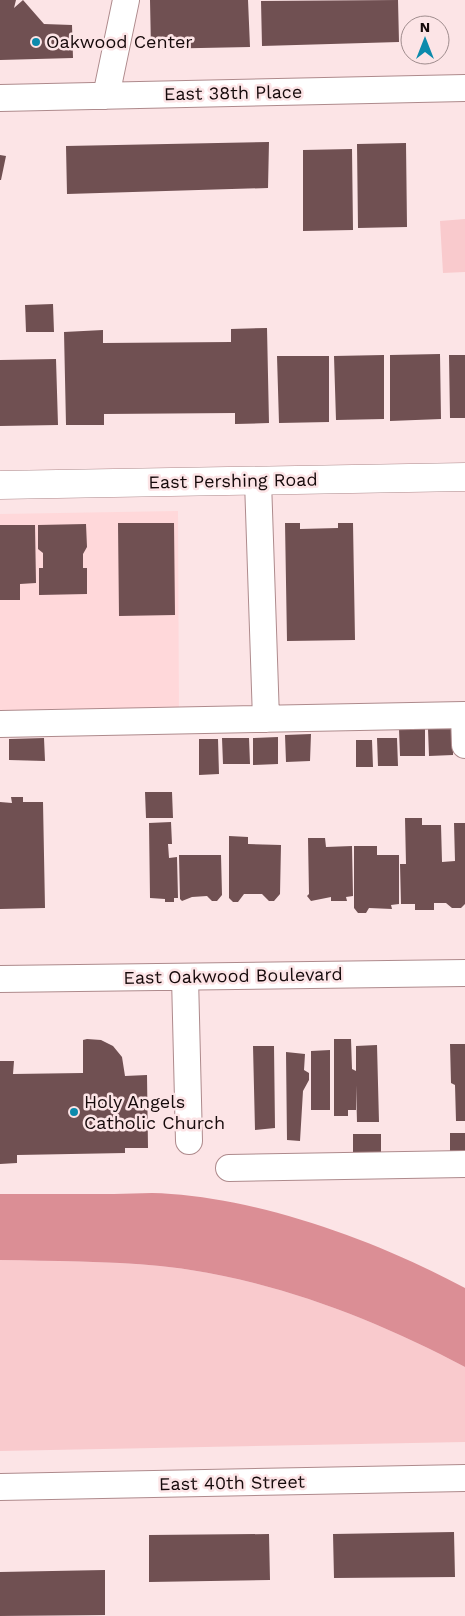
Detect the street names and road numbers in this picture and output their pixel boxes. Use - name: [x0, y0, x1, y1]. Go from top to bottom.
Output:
- street label: East 38th Place: [164, 81, 302, 104]
- street label: East Pershing Road: [148, 469, 318, 492]
- street label: East Oakwood Boulevard: [123, 963, 343, 988]
- street label: East 40th Street: [159, 1471, 306, 1494]

